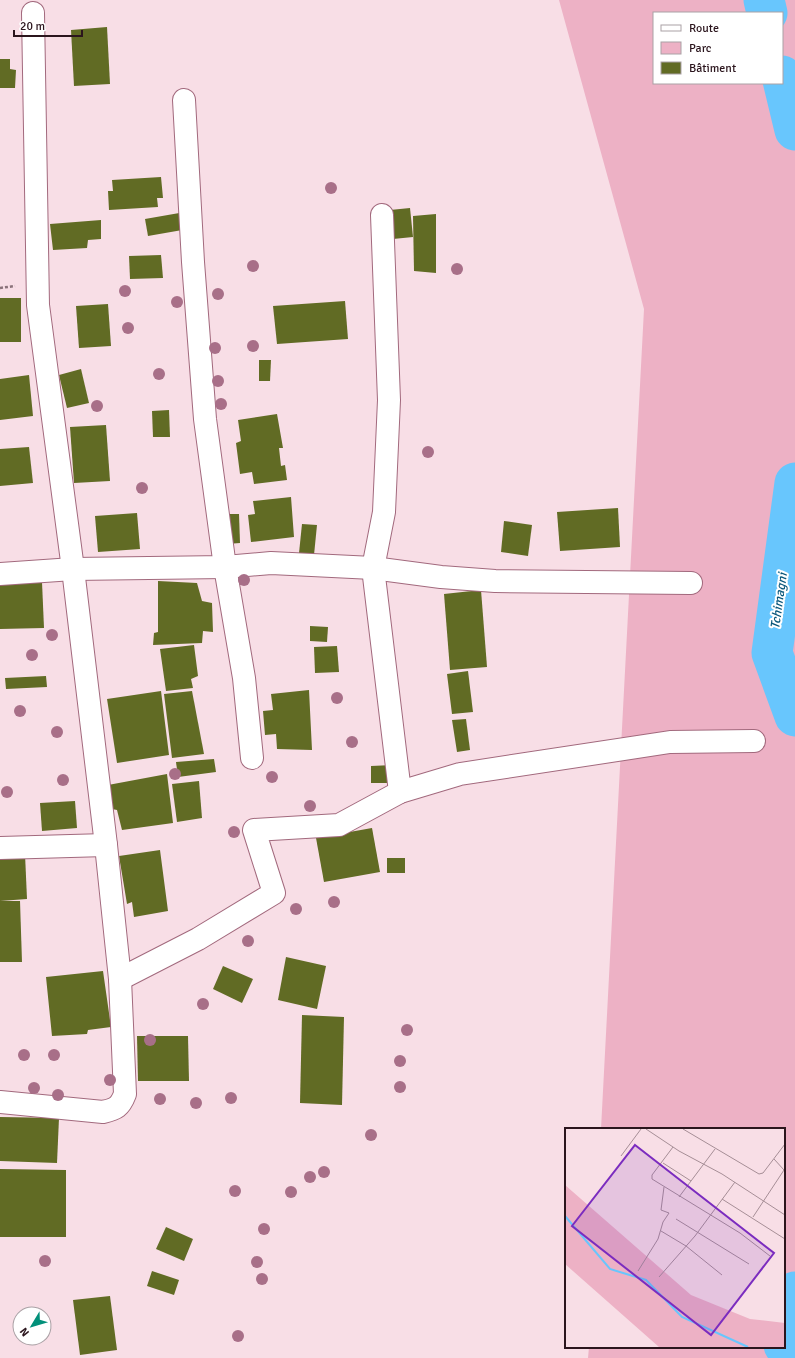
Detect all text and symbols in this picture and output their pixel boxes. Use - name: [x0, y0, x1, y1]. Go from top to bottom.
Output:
- scale bar: [14, 12, 82, 38]
- legend: [653, 12, 783, 84]
- text: 20 m: [20, 19, 45, 34]
- text: Route: [689, 21, 719, 36]
- text: Parc: [689, 41, 712, 56]
- text: Bâtiment: [689, 61, 736, 76]
- water label: Tchimagni: [767, 570, 791, 630]
- inset map: [565, 1128, 785, 1348]
- north arrow: [12, 1306, 52, 1346]
- text: N: [17, 1325, 32, 1339]

